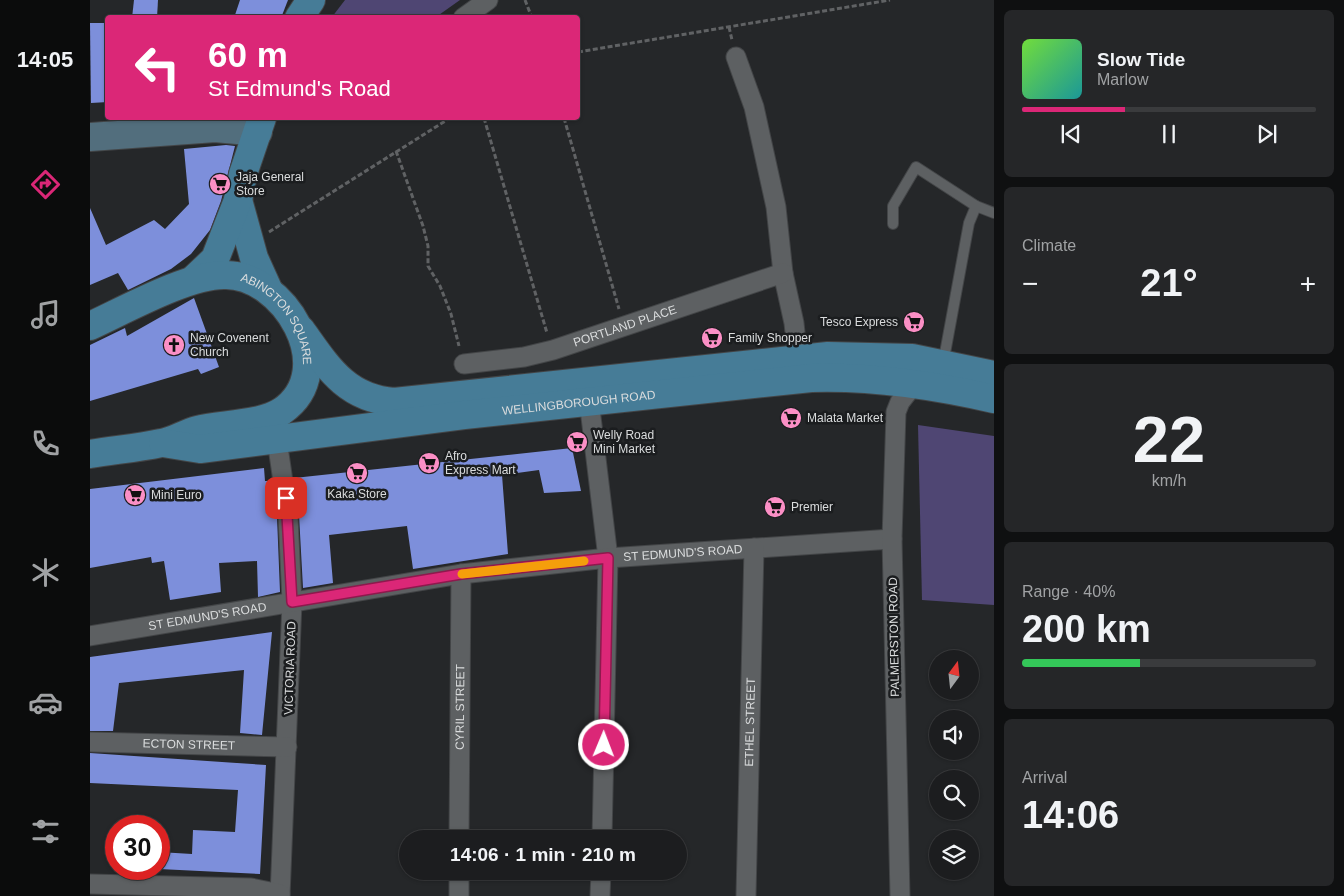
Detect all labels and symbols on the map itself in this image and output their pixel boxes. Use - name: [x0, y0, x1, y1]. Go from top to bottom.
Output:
- place label: Jaja General Store: [236, 170, 304, 198]
- supermarket icon: Jaja General Store: [208, 172, 232, 196]
- street label: ABINGTON SQUARE: [239, 270, 314, 365]
- street label: PORTLAND PLACE: [571, 302, 678, 350]
- supermarket icon: Tesco Express: [902, 310, 926, 334]
- place label: Tesco Express: [820, 315, 898, 329]
- supermarket icon: Family Shopper: [700, 326, 724, 350]
- place label: New Covenent Church: [190, 331, 269, 359]
- place label: Family Shopper: [728, 331, 812, 345]
- church icon: New Covenent Church: [162, 333, 186, 357]
- street label: WELLINGBOROUGH ROAD: [501, 388, 656, 418]
- supermarket icon: Malata Market: [779, 406, 803, 430]
- place label: Malata Market: [807, 411, 884, 425]
- place label: Welly Road Mini Market: [593, 428, 656, 456]
- supermarket icon: Welly Road Mini Market: [565, 430, 589, 454]
- place label: Afro Express Mart: [445, 449, 516, 477]
- supermarket icon: Afro Express Mart: [417, 451, 441, 475]
- supermarket icon: Kaka Store: [345, 461, 369, 485]
- pin: [265, 477, 307, 519]
- supermarket icon: Mini Euro: [123, 483, 147, 507]
- place label: Kaka Store: [327, 487, 387, 501]
- place label: Mini Euro: [151, 488, 202, 502]
- supermarket icon: Premier: [763, 495, 787, 519]
- place label: Premier: [791, 500, 833, 514]
- street label: ST EDMUND'S ROAD: [623, 542, 743, 564]
- street label: PALMERSTON ROAD: [886, 577, 902, 697]
- street label: ST EDMUND'S ROAD: [147, 600, 268, 633]
- street label: VICTORIA ROAD: [281, 621, 299, 715]
- north arrow: [929, 650, 979, 700]
- street label: CYRIL STREET: [453, 663, 467, 750]
- street label: ETHEL STREET: [742, 677, 758, 767]
- position arrow: [577, 718, 629, 770]
- street label: ECTON STREET: [143, 736, 236, 753]
- speed limit sign: 30: [105, 815, 170, 880]

